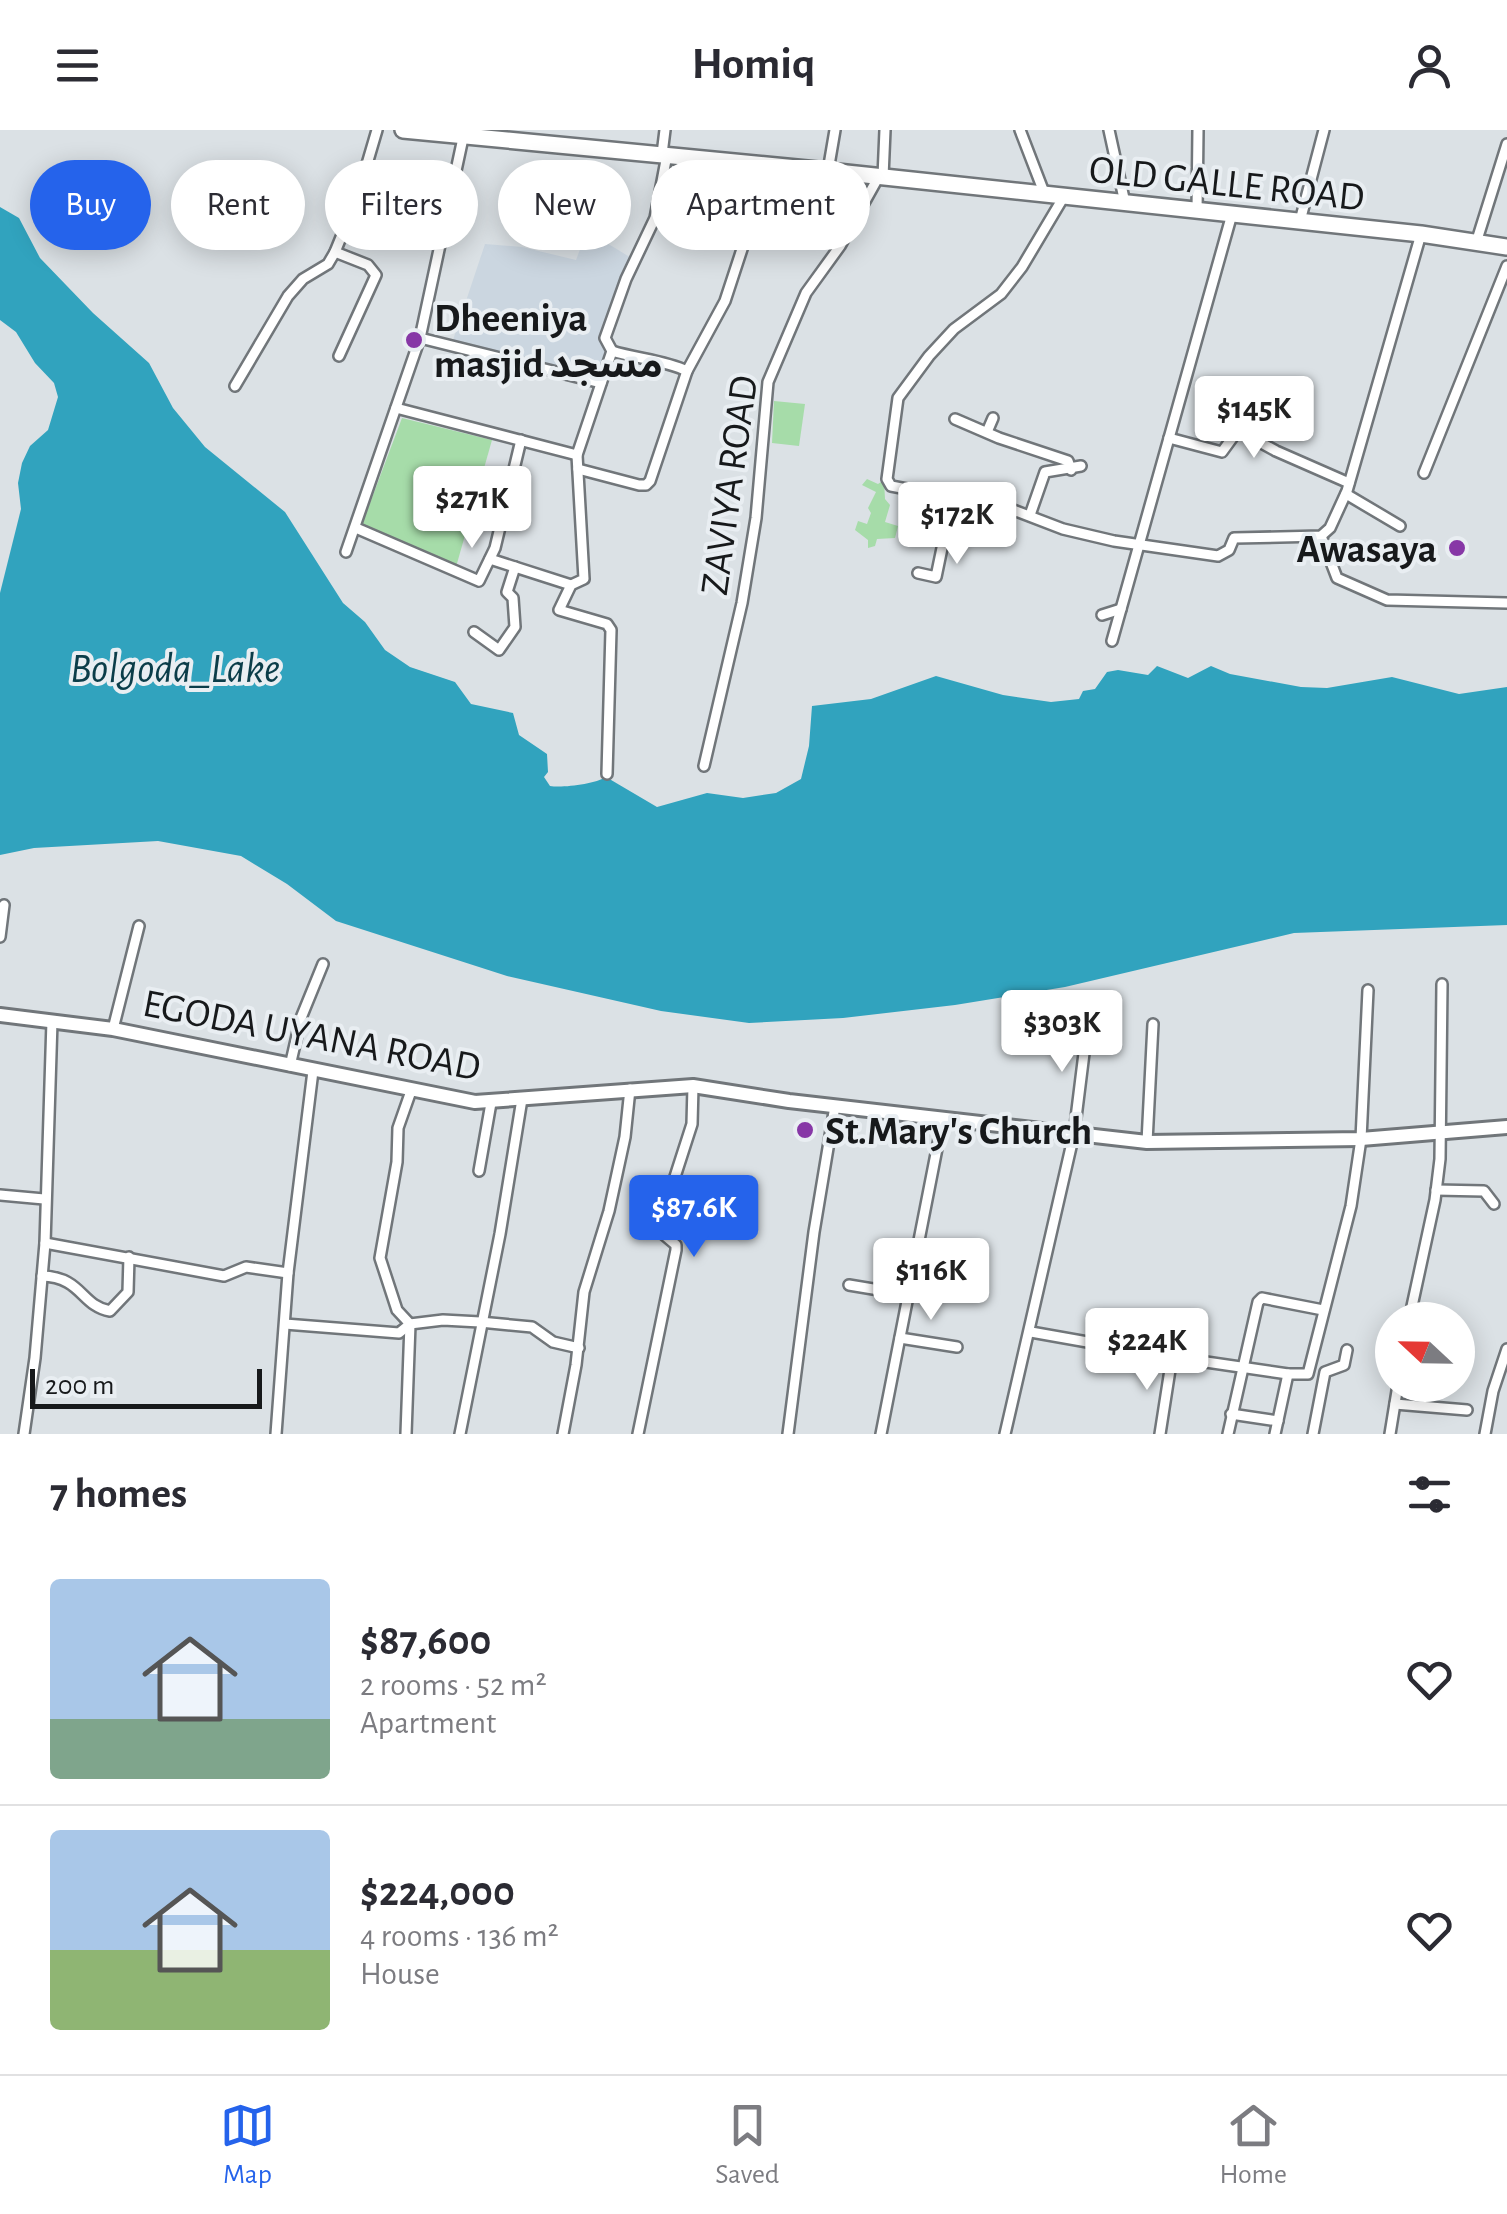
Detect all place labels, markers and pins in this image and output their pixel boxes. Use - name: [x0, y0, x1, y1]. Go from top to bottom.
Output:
- place label: Dheeniya masjid مسجد: [434, 299, 663, 386]
- marker: Dheeniya masjid مسجد: [403, 329, 425, 351]
- pin: $145K: [1184, 376, 1324, 461]
- pin: $271K: [402, 466, 542, 551]
- pin: $172K: [887, 482, 1027, 567]
- place label: Awasaya: [1296, 530, 1437, 570]
- marker: Awasaya: [1446, 537, 1468, 559]
- pin: $303K: [992, 990, 1132, 1075]
- place label: St.Mary's Church: [825, 1112, 1092, 1152]
- marker: St.Mary's Church: [794, 1119, 816, 1141]
- pin: $87.6K: [613, 1175, 775, 1260]
- pin: $116K: [861, 1238, 1001, 1323]
- pin: $224K: [1077, 1308, 1217, 1393]

